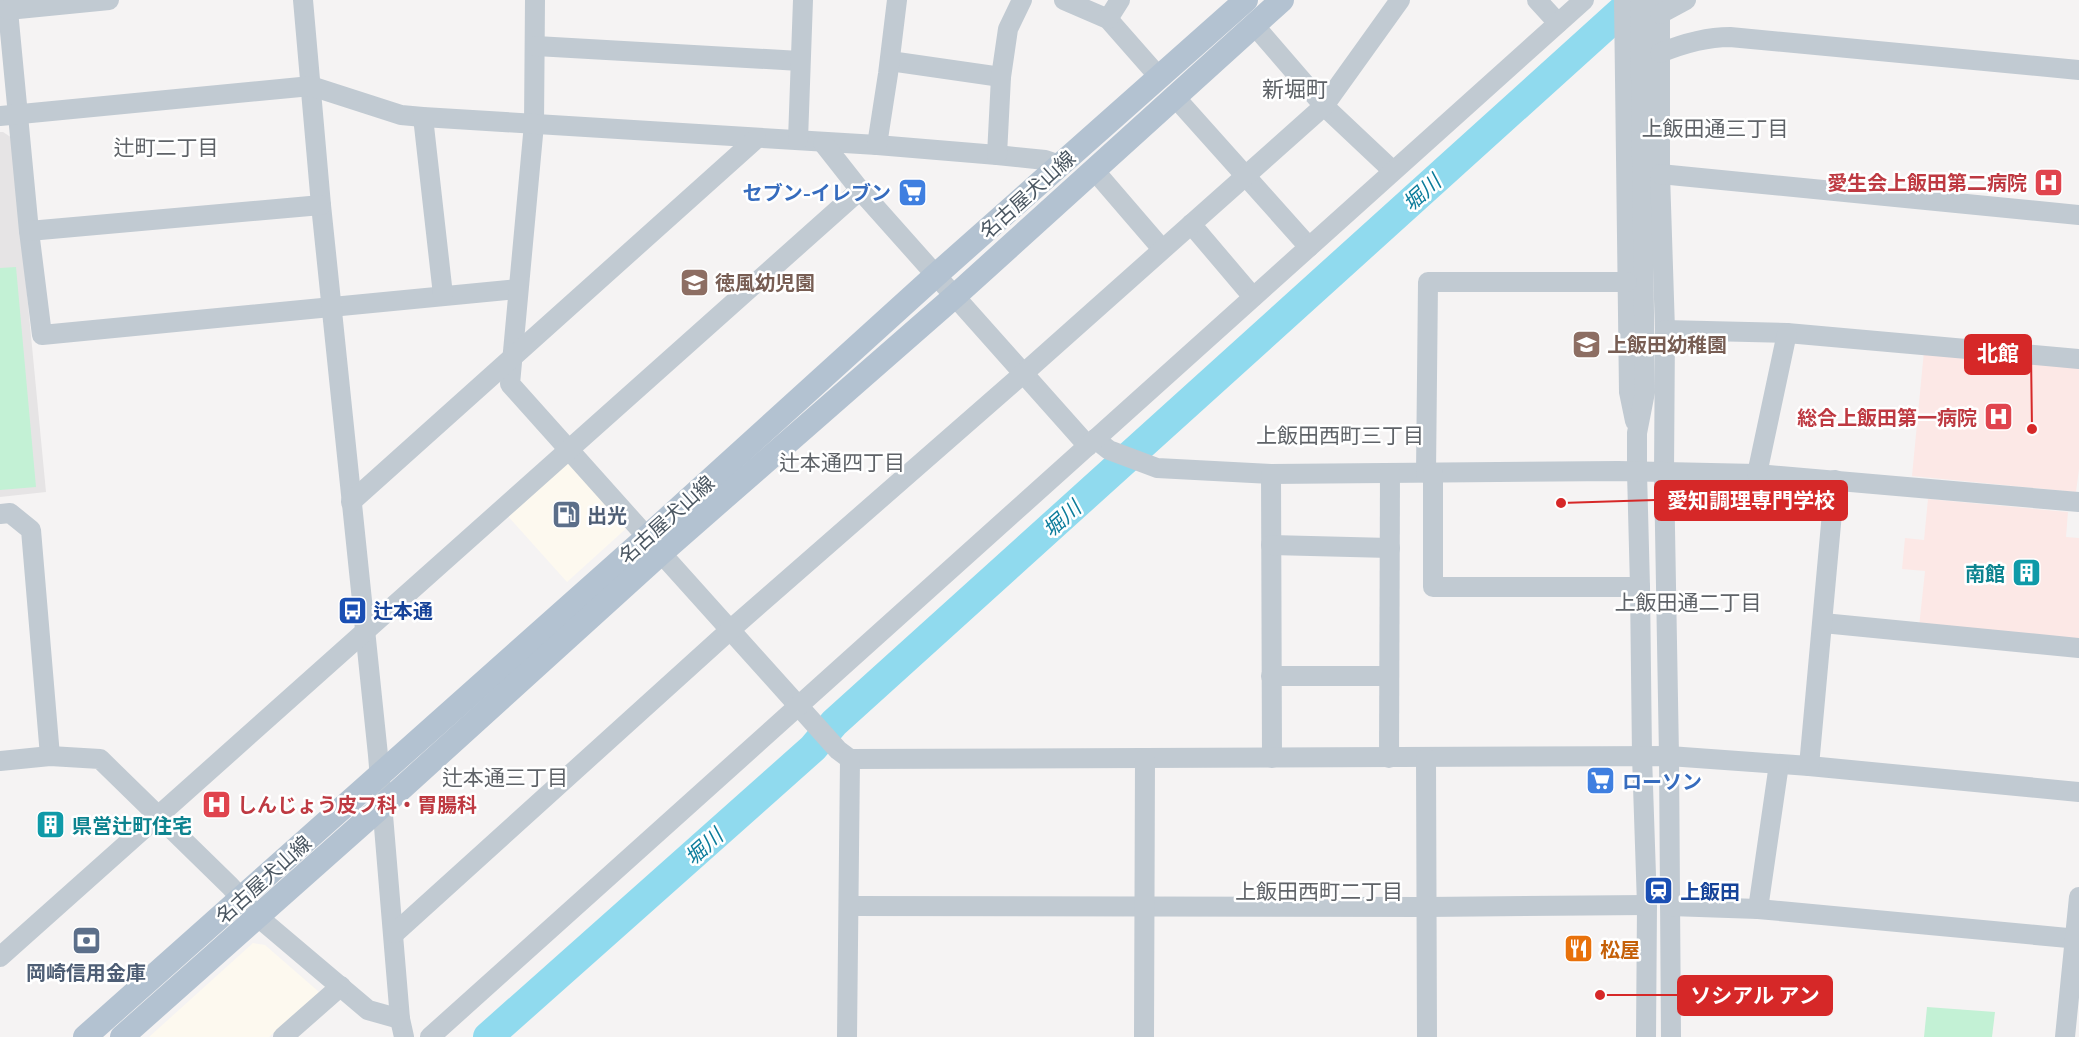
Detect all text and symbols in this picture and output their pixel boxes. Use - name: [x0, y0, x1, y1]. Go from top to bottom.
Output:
- district label: 新堀町: [1262, 75, 1328, 101]
- district label: 上飯田通三丁目: [1642, 115, 1789, 140]
- district label: 辻町二丁目: [114, 134, 219, 159]
- street label: 名古屋犬山線: [974, 145, 1080, 243]
- hospital icon: 愛生会上飯田第二病院: [2032, 166, 2064, 198]
- water label: 堀川: [1397, 167, 1446, 215]
- place label: 愛生会上飯田第二病院: [1827, 170, 2027, 194]
- supermarket icon: セブン-イレブン: [896, 176, 928, 208]
- place label: セブン-イレブン: [743, 180, 891, 204]
- school or university icon: 徳風幼児園: [678, 266, 710, 298]
- place label: 徳風幼児園: [715, 270, 815, 294]
- school or university icon: 上飯田幼稚園: [1570, 328, 1602, 360]
- place label: 上飯田幼稚園: [1607, 332, 1727, 356]
- callout: 北館: [1965, 335, 2031, 374]
- text: 北館: [1977, 340, 2019, 365]
- hospital icon: 総合上飯田第一病院: [1982, 401, 2014, 433]
- place label: 総合上飯田第一病院: [1797, 405, 1977, 429]
- district label: 上飯田西町三丁目: [1256, 422, 1424, 447]
- district label: 辻本通四丁目: [779, 449, 905, 474]
- street label: 名古屋犬山線: [613, 470, 719, 568]
- callout: 愛知調理専門学校: [1655, 481, 1847, 520]
- text: 愛知調理専門学校: [1667, 487, 1835, 512]
- water label: 堀川: [1037, 493, 1086, 541]
- fuel station icon: 出光: [550, 499, 582, 531]
- place label: 出光: [587, 503, 627, 527]
- building icon: 南館: [2010, 557, 2042, 589]
- place label: 南館: [1965, 561, 2005, 585]
- district label: 上飯田通二丁目: [1615, 589, 1762, 614]
- bus stop icon: 辻本通: [336, 594, 368, 626]
- place label: 辻本通: [373, 598, 433, 622]
- district label: 辻本通三丁目: [442, 764, 568, 789]
- supermarket icon: ローソン: [1585, 765, 1617, 797]
- place label: ローソン: [1622, 769, 1702, 793]
- hospital icon: しんじょう皮フ科・胃腸科: [200, 788, 232, 820]
- place label: しんじょう皮フ科・胃腸科: [237, 792, 477, 816]
- building icon: 県営辻町住宅: [35, 809, 67, 841]
- place label: 県営辻町住宅: [72, 813, 192, 837]
- water label: 堀川: [679, 821, 728, 869]
- street label: 名古屋犬山線: [210, 830, 316, 928]
- station icon: 上飯田: [1643, 875, 1675, 907]
- district label: 上飯田西町二丁目: [1235, 878, 1403, 903]
- place label: 上飯田: [1680, 879, 1740, 903]
- bank icon: 岡崎信用金庫: [70, 925, 102, 957]
- restaurant icon: 松屋: [1563, 933, 1595, 965]
- place label: 松屋: [1600, 937, 1640, 961]
- place label: 岡崎信用金庫: [26, 960, 146, 984]
- callout: ソシアル アン: [1678, 976, 1832, 1015]
- text: ソシアル アン: [1690, 982, 1820, 1007]

